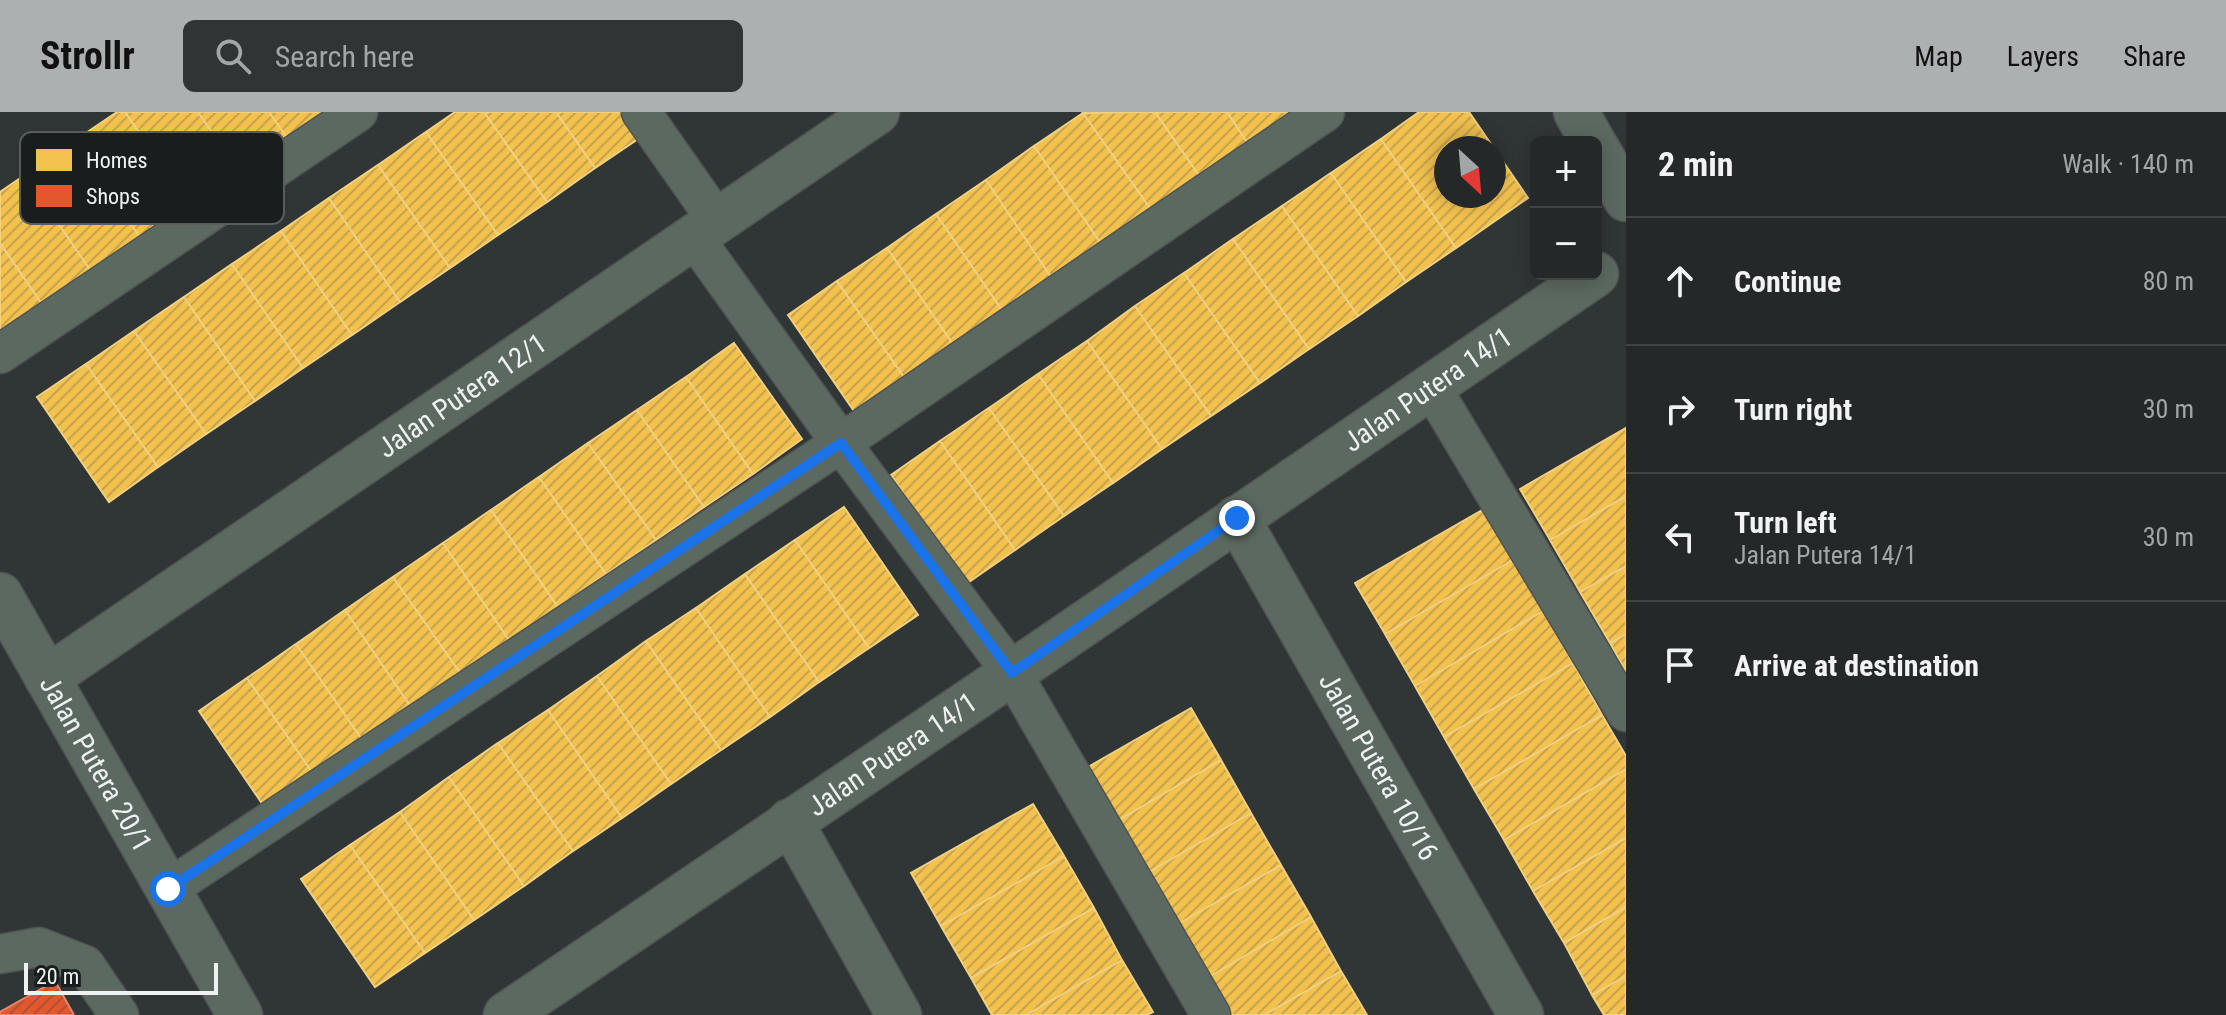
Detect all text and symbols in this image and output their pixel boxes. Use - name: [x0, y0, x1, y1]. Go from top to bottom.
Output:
- search box: [183, 20, 743, 92]
- text: Strollr: [40, 34, 135, 78]
- icon: search: [211, 34, 255, 78]
- text: Search here: [275, 39, 414, 74]
- text: Map: [1914, 40, 1963, 73]
- text: Layers: [2007, 40, 2079, 73]
- text: Share: [2123, 40, 2186, 73]
- legend: [20, 132, 284, 224]
- north arrow: [1434, 136, 1506, 208]
- map controls: [1530, 136, 1602, 280]
- button: +: [1530, 136, 1602, 208]
- text: 2 min: [1658, 144, 1734, 184]
- text: Homes: [86, 148, 148, 173]
- text: Walk · 140 m: [2062, 149, 2194, 179]
- text: Shops: [86, 184, 140, 209]
- button: −: [1530, 208, 1602, 280]
- icon: ahead: [1658, 259, 1702, 303]
- text: Continue: [1734, 264, 1841, 299]
- text: 80 m: [2143, 266, 2194, 296]
- street label: Jalan Putera 14/1: [1337, 320, 1518, 458]
- street label: Jalan Putera 12/1: [371, 326, 552, 464]
- icon: right: [1658, 387, 1702, 431]
- text: Turn right: [1734, 392, 1852, 427]
- text: 30 m: [2143, 394, 2194, 424]
- route end: [1219, 500, 1255, 536]
- text: Turn left: [1734, 505, 1837, 540]
- icon: left: [1658, 515, 1702, 559]
- text: 30 m: [2143, 522, 2194, 552]
- text: Jalan Putera 14/1: [1734, 540, 1917, 570]
- icon: arrive: [1658, 643, 1702, 687]
- text: Arrive at destination: [1734, 648, 1979, 683]
- street label: Jalan Putera 10/16: [1312, 667, 1446, 866]
- street label: Jalan Putera 20/1: [33, 670, 159, 857]
- street label: Jalan Putera 14/1: [801, 685, 983, 823]
- route start: [150, 871, 186, 907]
- scale bar: [24, 959, 218, 995]
- text: 20 m: [36, 964, 79, 989]

